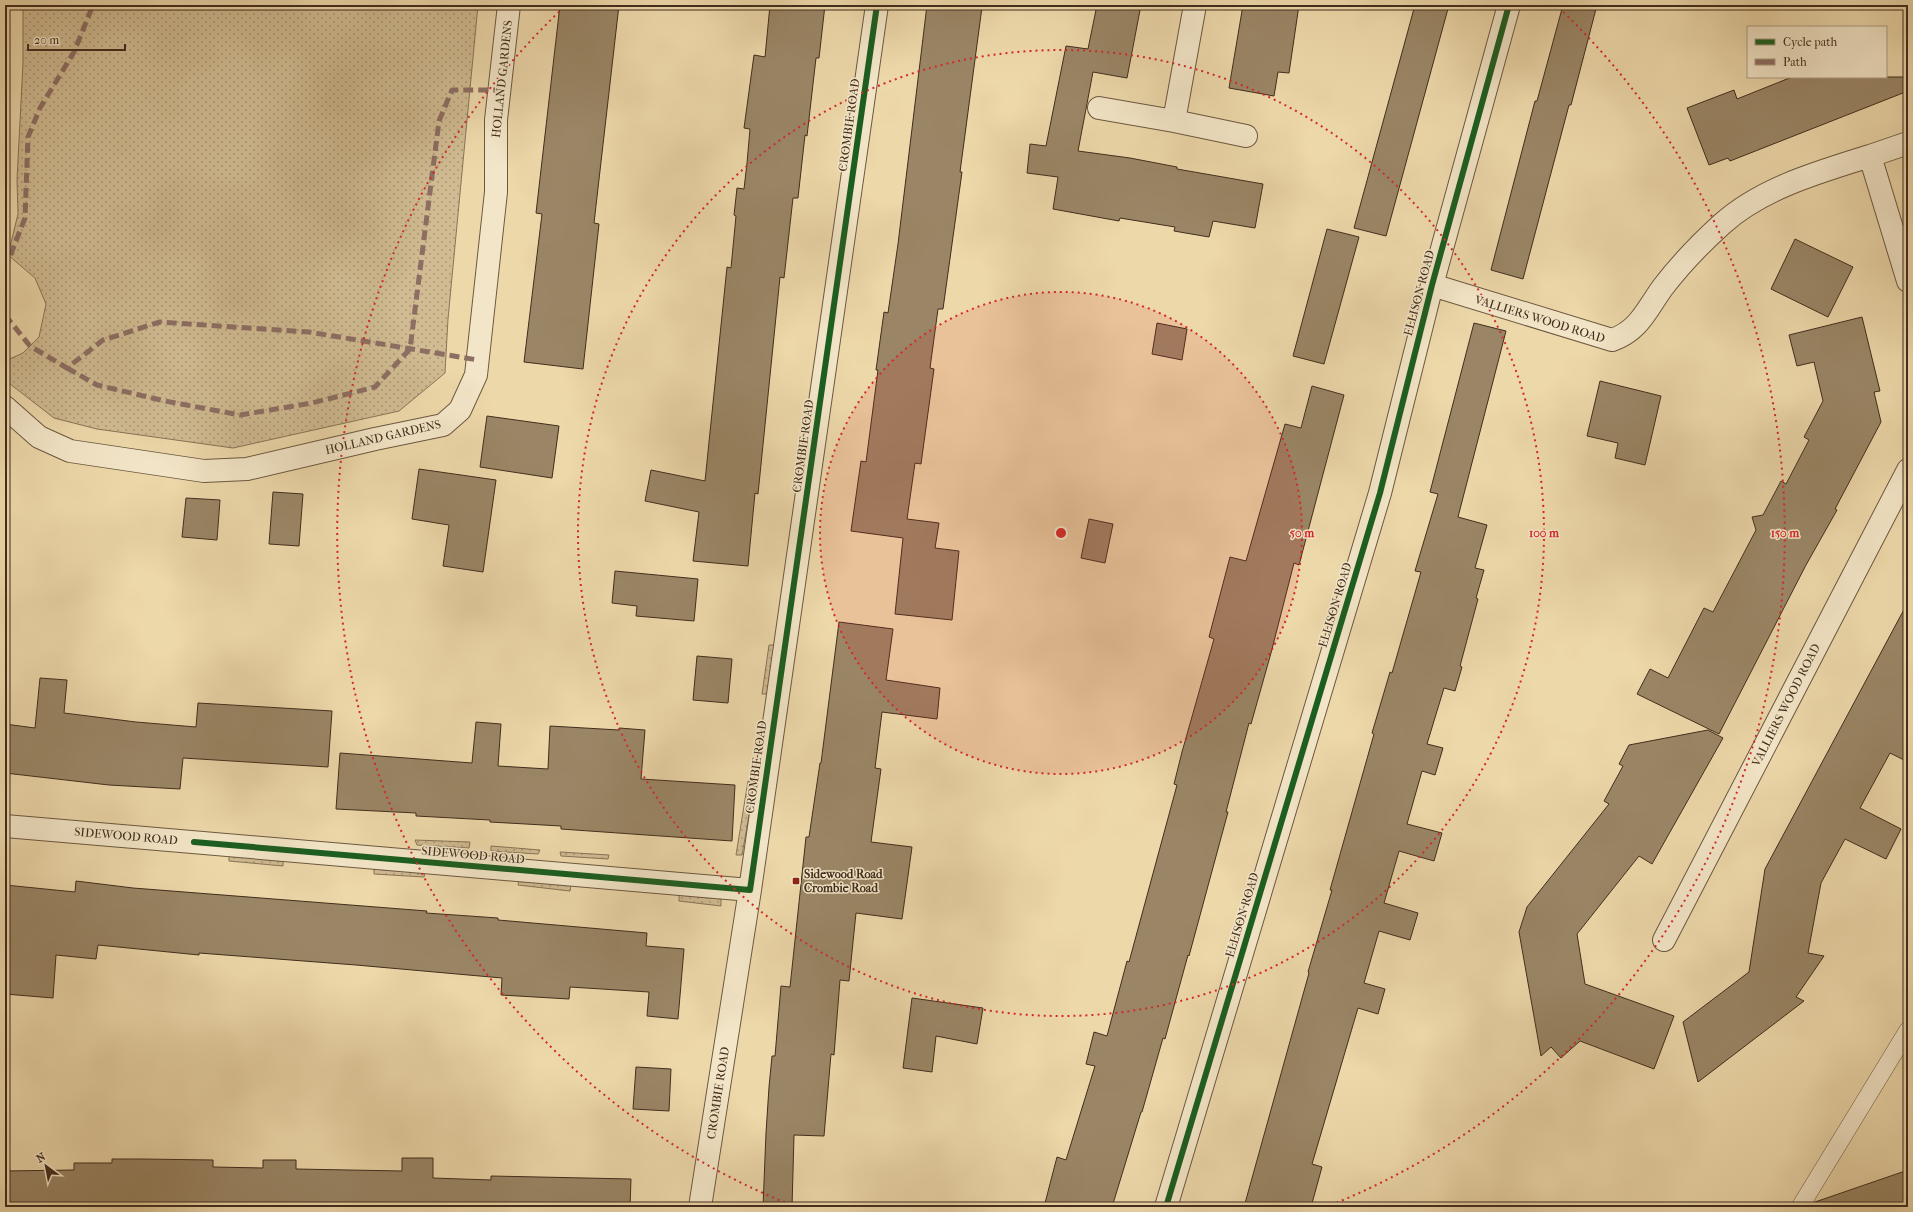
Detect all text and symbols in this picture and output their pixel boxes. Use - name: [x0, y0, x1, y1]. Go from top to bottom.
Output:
- street label: HOLLAND GARDENS: [489, 19, 515, 139]
- scale bar: [28, 26, 125, 52]
- legend: [1747, 26, 1887, 78]
- text: 20 m: [34, 33, 59, 47]
- text: Cycle path: [1783, 35, 1838, 49]
- text: Path: [1783, 55, 1807, 69]
- street label: CROMBIE ROAD: [836, 78, 862, 172]
- street label: ELLISON ROAD: [1401, 249, 1437, 337]
- street label: VALLIERS WOOD ROAD: [1472, 292, 1607, 345]
- street label: CROMBIE ROAD: [790, 399, 816, 493]
- street label: HOLLAND GARDENS: [324, 417, 442, 457]
- centre of rings: [1054, 526, 1068, 540]
- text: 50 m: [1290, 526, 1315, 540]
- text: 100 m: [1529, 526, 1560, 540]
- text: 150 m: [1771, 526, 1800, 540]
- street label: ELLISON ROAD: [1315, 561, 1355, 649]
- street label: VALLIERS WOOD ROAD: [1749, 641, 1823, 769]
- street label: CROMBIE ROAD: [743, 720, 769, 814]
- street label: SIDEWOOD ROAD: [74, 825, 178, 847]
- street label: SIDEWOOD ROAD: [421, 844, 525, 866]
- place label: Sidewood Road Crombie Road: [804, 867, 883, 895]
- street label: ELLISON ROAD: [1222, 871, 1262, 959]
- marker: Sidewood Road Crombie Road: [791, 876, 801, 886]
- street label: CROMBIE ROAD: [704, 1046, 732, 1140]
- north arrow: [26, 1146, 66, 1186]
- text: N: [34, 1150, 48, 1166]

